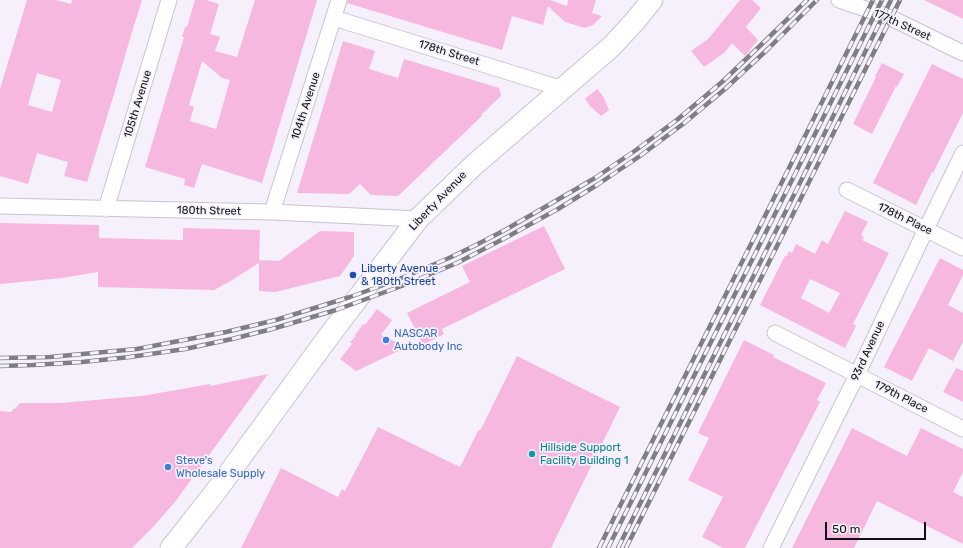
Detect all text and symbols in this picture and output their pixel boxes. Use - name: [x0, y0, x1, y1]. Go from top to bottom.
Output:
- street label: 177th Street: [871, 6, 933, 44]
- street label: 178th Street: [417, 38, 481, 68]
- street label: 105th Avenue: [121, 68, 155, 140]
- street label: 104th Avenue: [289, 70, 323, 142]
- street label: Liberty Avenue: [406, 169, 470, 233]
- street label: 178th Place: [876, 200, 934, 238]
- street label: 180th Street: [177, 204, 241, 218]
- place label: Liberty Avenue & 180th Street: [361, 262, 438, 288]
- marker: Liberty Avenue & 180th Street: [348, 270, 358, 280]
- street label: 93rd Avenue: [848, 319, 888, 383]
- place label: NASCAR Autobody Inc: [394, 327, 462, 353]
- marker: NASCAR Autobody Inc: [381, 335, 391, 345]
- street label: 179th Place: [872, 378, 930, 416]
- place label: Hillside Support Facility Building 1: [540, 441, 628, 467]
- marker: Hillside Support Facility Building 1: [527, 449, 537, 459]
- place label: Steve's Wholesale Supply: [176, 454, 265, 480]
- marker: Steve's Wholesale Supply: [163, 462, 173, 472]
- scale bar: [827, 514, 928, 540]
- text: 50 m: [832, 522, 860, 536]

